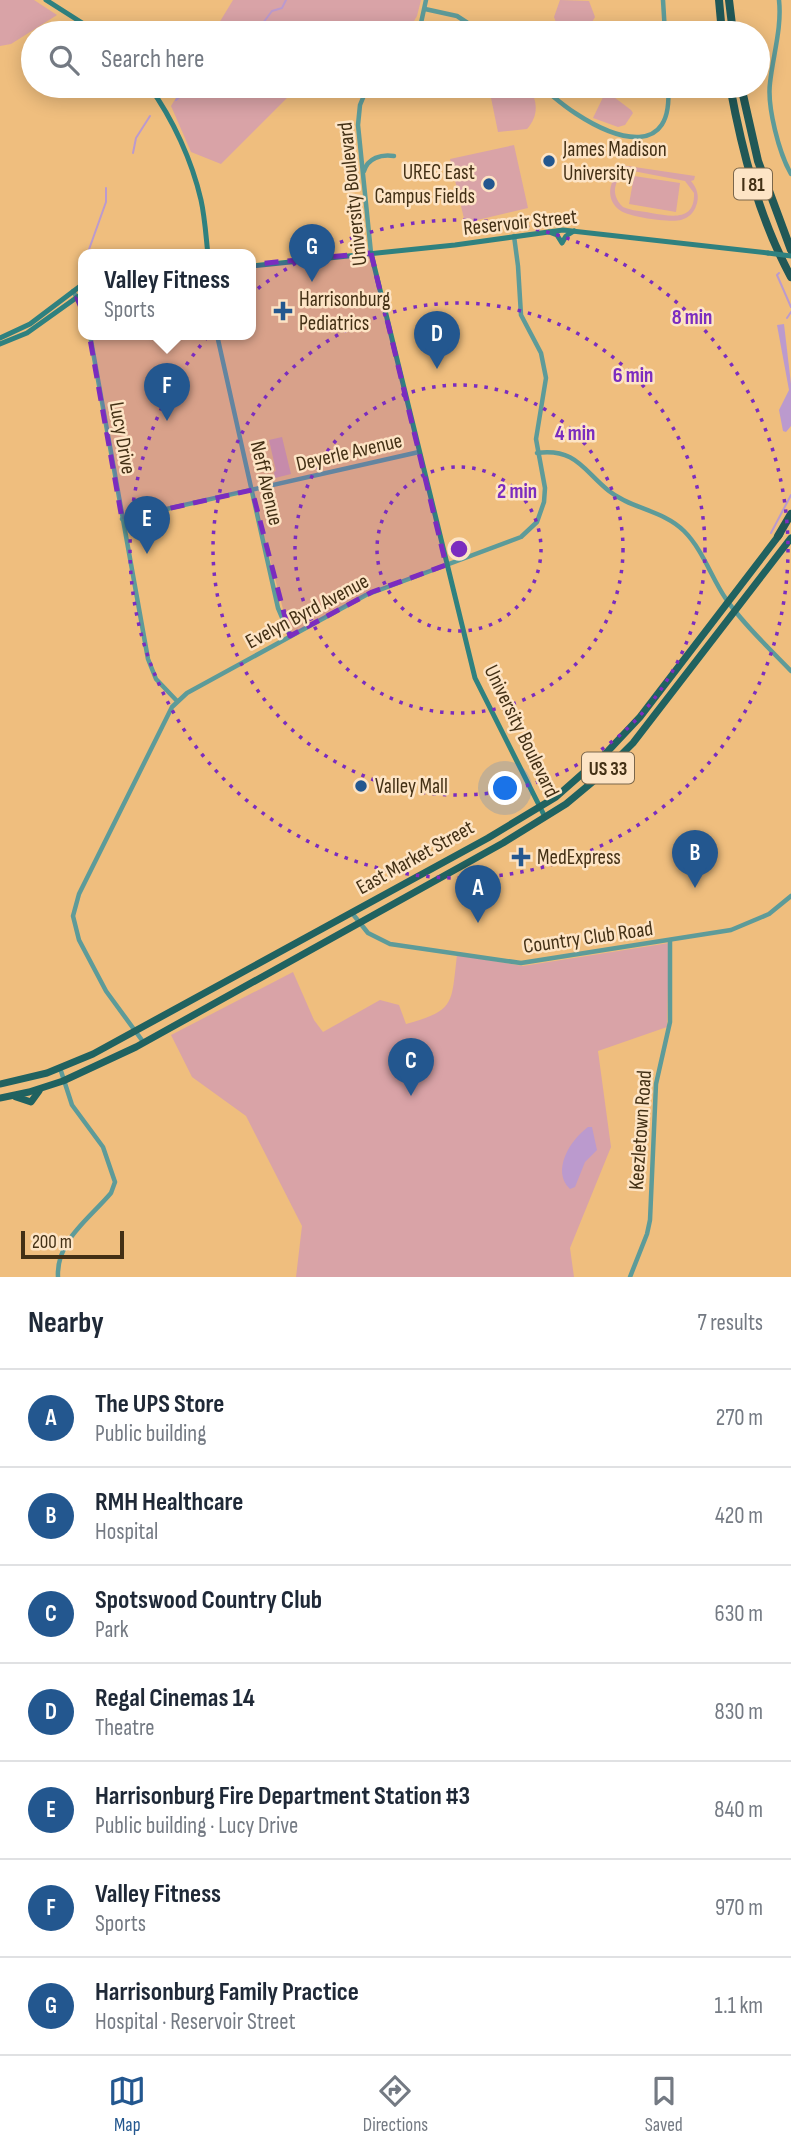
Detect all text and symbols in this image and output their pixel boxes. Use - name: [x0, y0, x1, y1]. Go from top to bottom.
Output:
- search box: [21, 21, 770, 98]
- icon: search: [45, 41, 83, 79]
- text: Search here: [101, 44, 204, 75]
- street label: University Boulevard: [333, 121, 372, 267]
- place label: James Madison University: [562, 137, 667, 186]
- marker: James Madison University: [541, 153, 557, 169]
- place label: UREC East Campus Fields: [374, 160, 475, 209]
- road number: I 81: [734, 168, 772, 200]
- marker: UREC East Campus Fields: [481, 176, 497, 192]
- street label: Reservoir Street: [462, 204, 578, 241]
- pin: G: [289, 224, 335, 282]
- popup: [78, 249, 256, 340]
- text: Valley Fitness: [104, 265, 230, 296]
- place label: Harrisonburg Pediatrics: [299, 287, 390, 336]
- text: Sports: [104, 296, 155, 324]
- marker: Harrisonburg Pediatrics: [273, 301, 293, 321]
- text: 8 min: [672, 305, 712, 330]
- pin: D: [414, 311, 460, 369]
- pin: F: [144, 363, 190, 421]
- text: 6 min: [613, 363, 653, 388]
- street label: Lucy Drive: [104, 400, 141, 476]
- text: 4 min: [555, 421, 595, 446]
- street label: Deyerle Avenue: [294, 428, 405, 477]
- street label: Neff Avenue: [245, 438, 288, 528]
- text: 2 min: [497, 479, 537, 504]
- pin: E: [124, 496, 170, 554]
- centre of rings: [447, 537, 471, 561]
- street label: Evelyn Byrd Avenue: [241, 569, 373, 654]
- street label: University Boulevard: [479, 661, 564, 801]
- road number: US 33: [582, 752, 634, 783]
- your location: [488, 771, 522, 805]
- place label: Valley Mall: [375, 774, 448, 799]
- marker: Valley Mall: [353, 778, 369, 794]
- street label: East Market Street: [352, 815, 478, 900]
- pin: B: [672, 830, 718, 888]
- place label: MedExpress: [537, 845, 621, 870]
- marker: MedExpress: [511, 847, 531, 867]
- pin: A: [455, 865, 501, 923]
- street label: Country Club Road: [522, 916, 654, 959]
- pin: C: [388, 1038, 434, 1096]
- street label: Keezletown Road: [624, 1069, 657, 1191]
- scale bar: [21, 1228, 124, 1260]
- text: 200 m: [32, 1231, 72, 1254]
- text: Nearby: [28, 1305, 104, 1341]
- text: 7 results: [697, 1309, 763, 1337]
- text: The UPS Store: [95, 1389, 224, 1420]
- text: A: [46, 1404, 56, 1432]
- text: 270 m: [716, 1404, 763, 1432]
- text: Public building: [95, 1420, 206, 1448]
- text: RMH Healthcare: [95, 1487, 243, 1518]
- text: B: [46, 1502, 56, 1530]
- text: 420 m: [715, 1502, 763, 1530]
- text: Hospital: [95, 1518, 158, 1546]
- text: Spotswood Country Club: [95, 1585, 322, 1616]
- text: C: [45, 1600, 57, 1628]
- text: 630 m: [715, 1600, 763, 1628]
- text: Park: [95, 1616, 129, 1644]
- text: Regal Cinemas 14: [95, 1683, 255, 1714]
- text: D: [45, 1698, 57, 1726]
- text: 830 m: [715, 1698, 763, 1726]
- text: Theatre: [95, 1714, 155, 1742]
- text: Harrisonburg Fire Department Station #3: [95, 1781, 470, 1812]
- text: E: [46, 1796, 56, 1824]
- text: 840 m: [714, 1796, 763, 1824]
- text: Public building · Lucy Drive: [95, 1812, 298, 1840]
- text: Valley Fitness: [95, 1879, 221, 1910]
- text: F: [46, 1894, 56, 1922]
- text: 970 m: [715, 1894, 763, 1922]
- text: Sports: [95, 1910, 146, 1938]
- text: Harrisonburg Family Practice: [95, 1977, 359, 2008]
- text: G: [45, 1992, 57, 2020]
- text: 1.1 km: [714, 1992, 763, 2020]
- text: Hospital · Reservoir Street: [95, 2008, 295, 2036]
- tab: Map: [108, 2072, 146, 2137]
- tab: Directions: [363, 2072, 428, 2137]
- tab: Saved: [645, 2072, 683, 2137]

